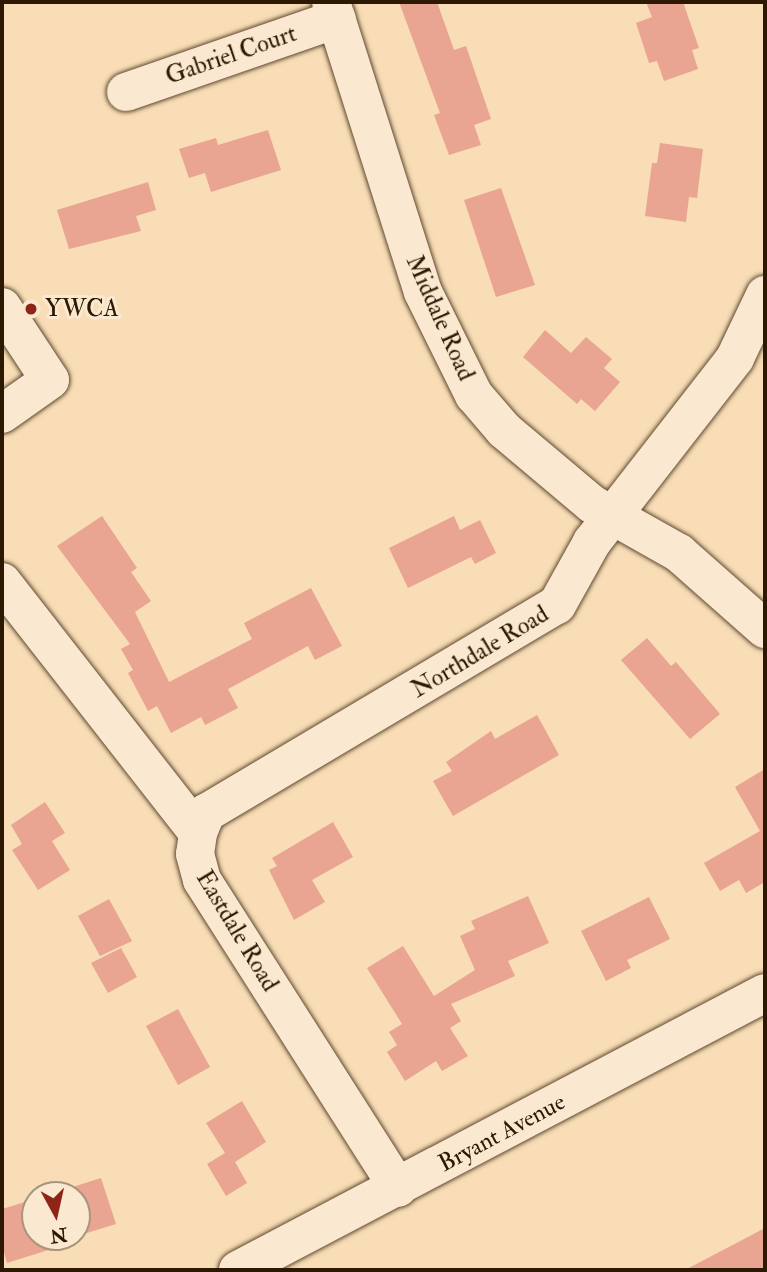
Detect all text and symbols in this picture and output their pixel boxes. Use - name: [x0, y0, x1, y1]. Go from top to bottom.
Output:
- street label: Gabriel Court: [162, 19, 300, 91]
- street label: Middale Road: [400, 251, 480, 385]
- place label: YWCA: [45, 295, 119, 323]
- marker: YWCA: [23, 301, 39, 317]
- street label: Northdale Road: [406, 600, 554, 704]
- street label: Eastdale Road: [190, 865, 284, 997]
- street label: Bryant Avenue: [434, 1088, 570, 1178]
- north arrow: [21, 1181, 91, 1251]
- text: N: [49, 1222, 69, 1248]

